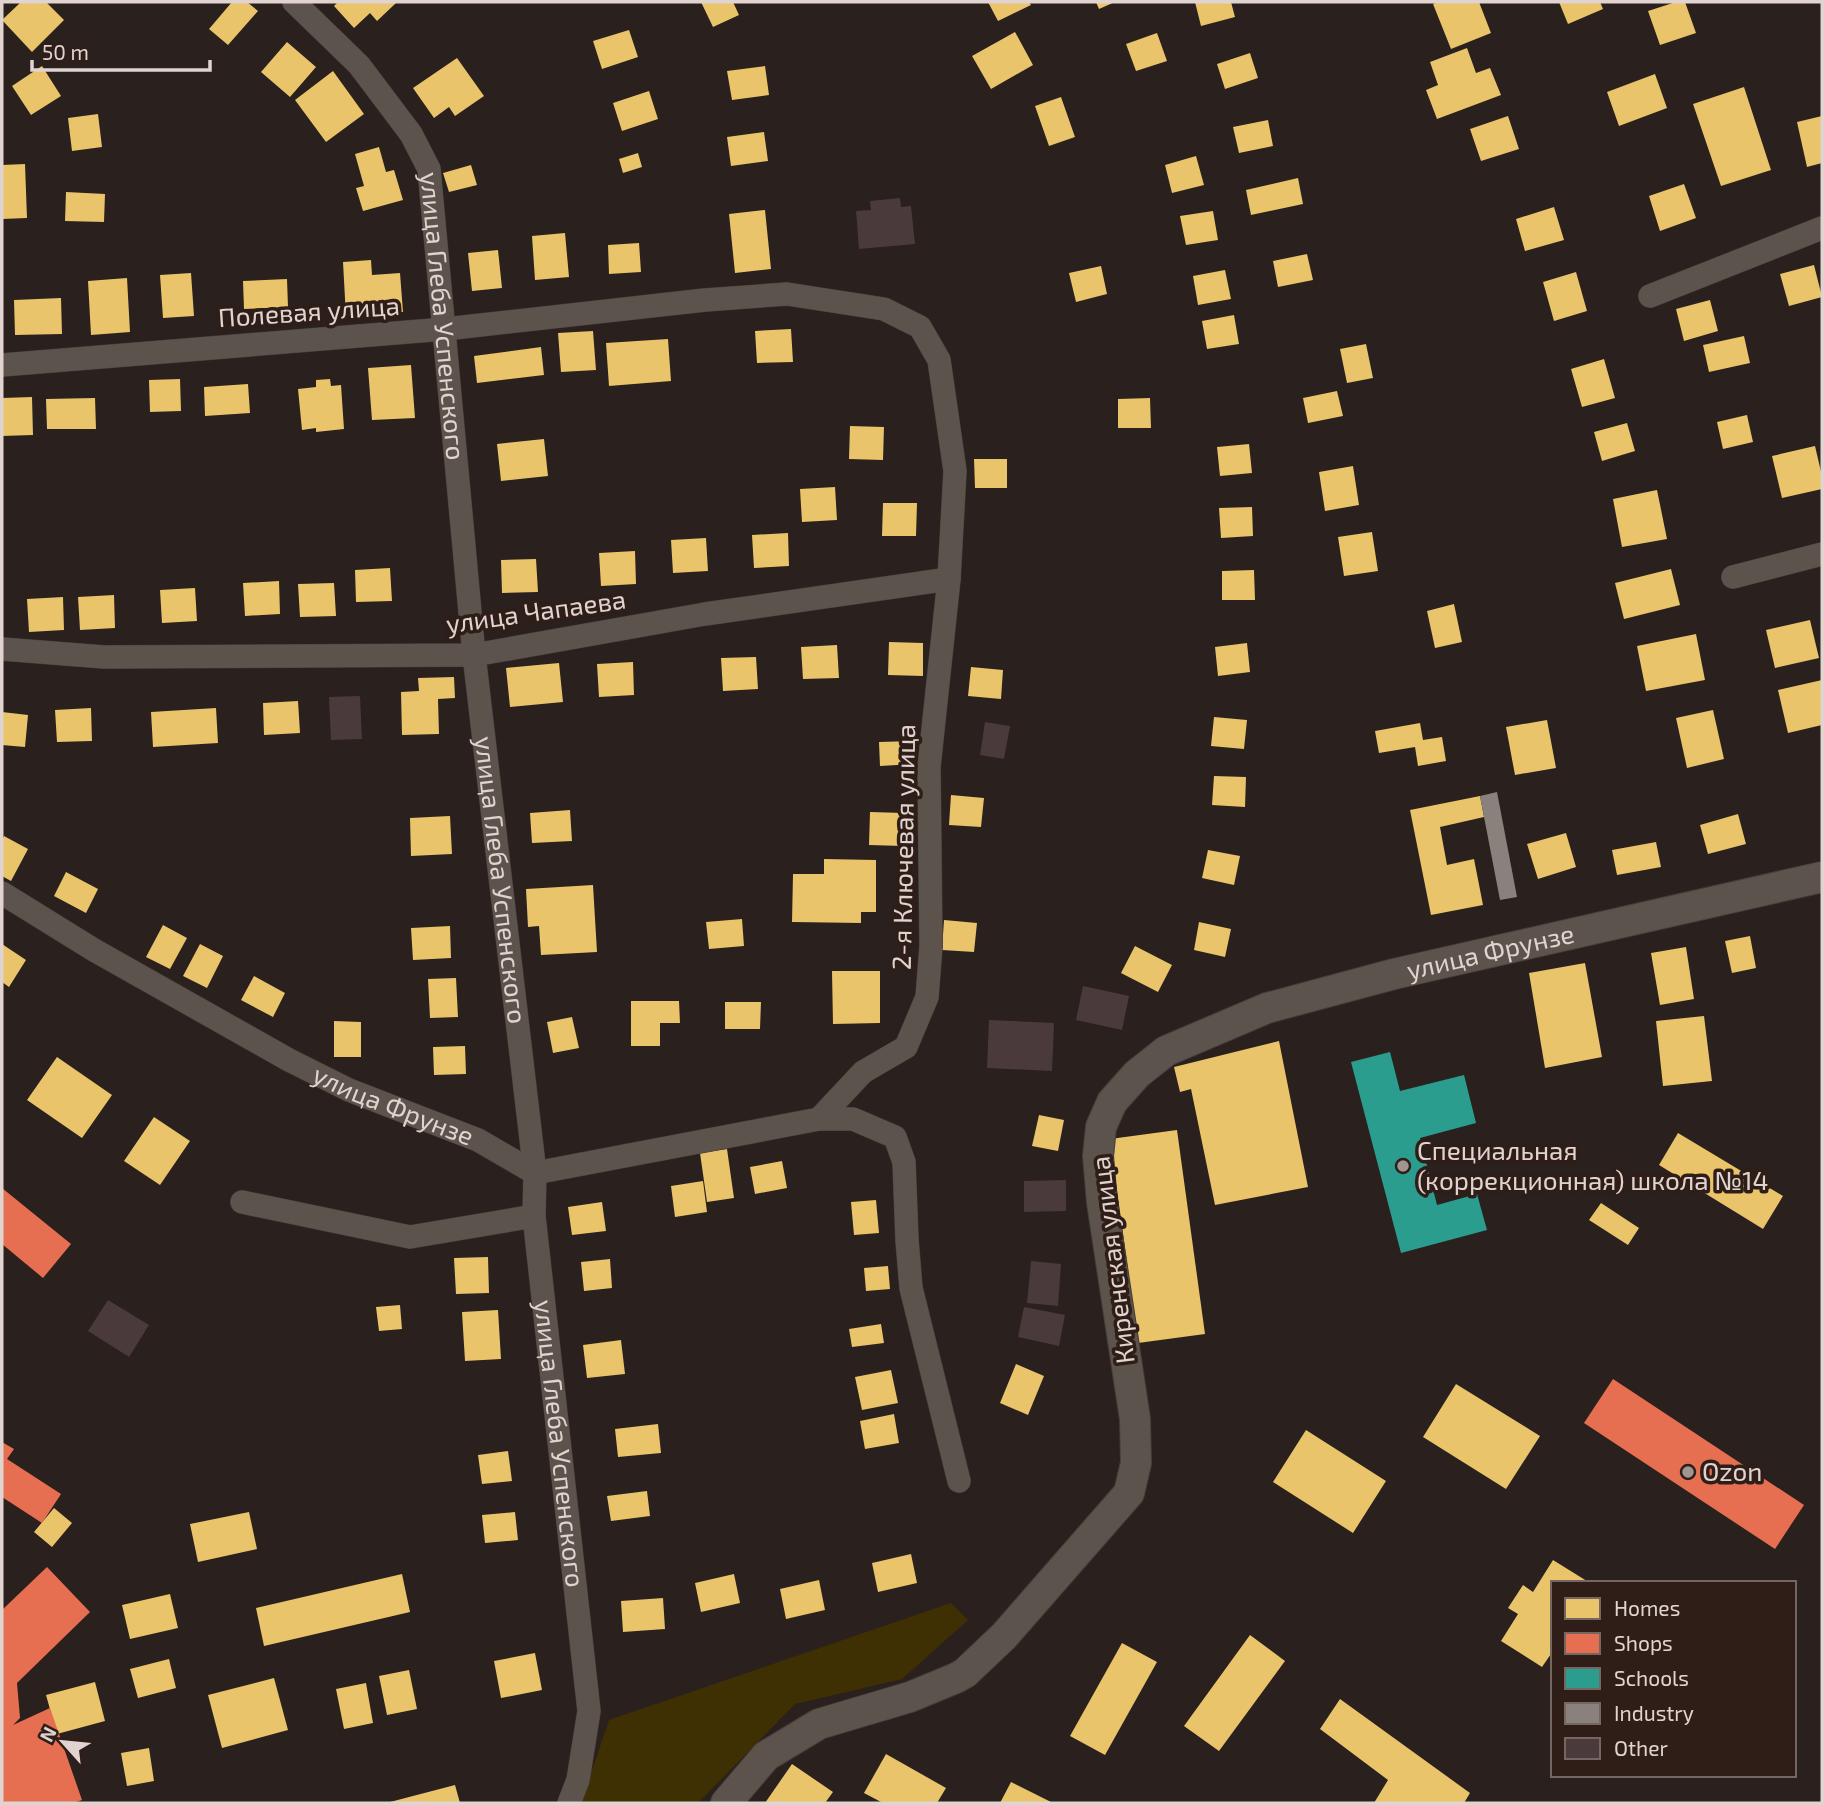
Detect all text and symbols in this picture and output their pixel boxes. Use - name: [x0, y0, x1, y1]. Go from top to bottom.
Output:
- scale bar: [32, 28, 210, 72]
- text: 50 m: [42, 39, 89, 64]
- street label: улица Глеба Успенского: [414, 171, 473, 461]
- street label: Полевая улица: [217, 289, 401, 333]
- street label: улица Чапаева: [444, 583, 628, 639]
- street label: 2-я Ключевая улица: [885, 724, 921, 970]
- street label: улица Глеба Успенского: [469, 734, 534, 1025]
- street label: улица Фрунзе: [1403, 917, 1577, 986]
- street label: улица Фрунзе: [308, 1058, 478, 1151]
- place label: Специальная (коррекционная) школа №14: [1417, 1134, 1769, 1195]
- street label: Киренская улица: [1083, 1155, 1141, 1366]
- marker: Специальная (коррекционная) школа №14: [1395, 1158, 1411, 1174]
- street label: улица Глеба Успенского: [528, 1298, 592, 1589]
- place label: Ozon: [1702, 1455, 1762, 1486]
- marker: Ozon: [1680, 1464, 1696, 1480]
- legend: [1551, 1581, 1796, 1777]
- text: Homes: [1614, 1595, 1680, 1620]
- text: Shops: [1614, 1630, 1673, 1655]
- text: Schools: [1614, 1665, 1689, 1690]
- text: Industry: [1614, 1700, 1694, 1725]
- north arrow: [28, 1707, 98, 1777]
- text: N: [34, 1723, 61, 1745]
- text: Other: [1614, 1735, 1669, 1760]

